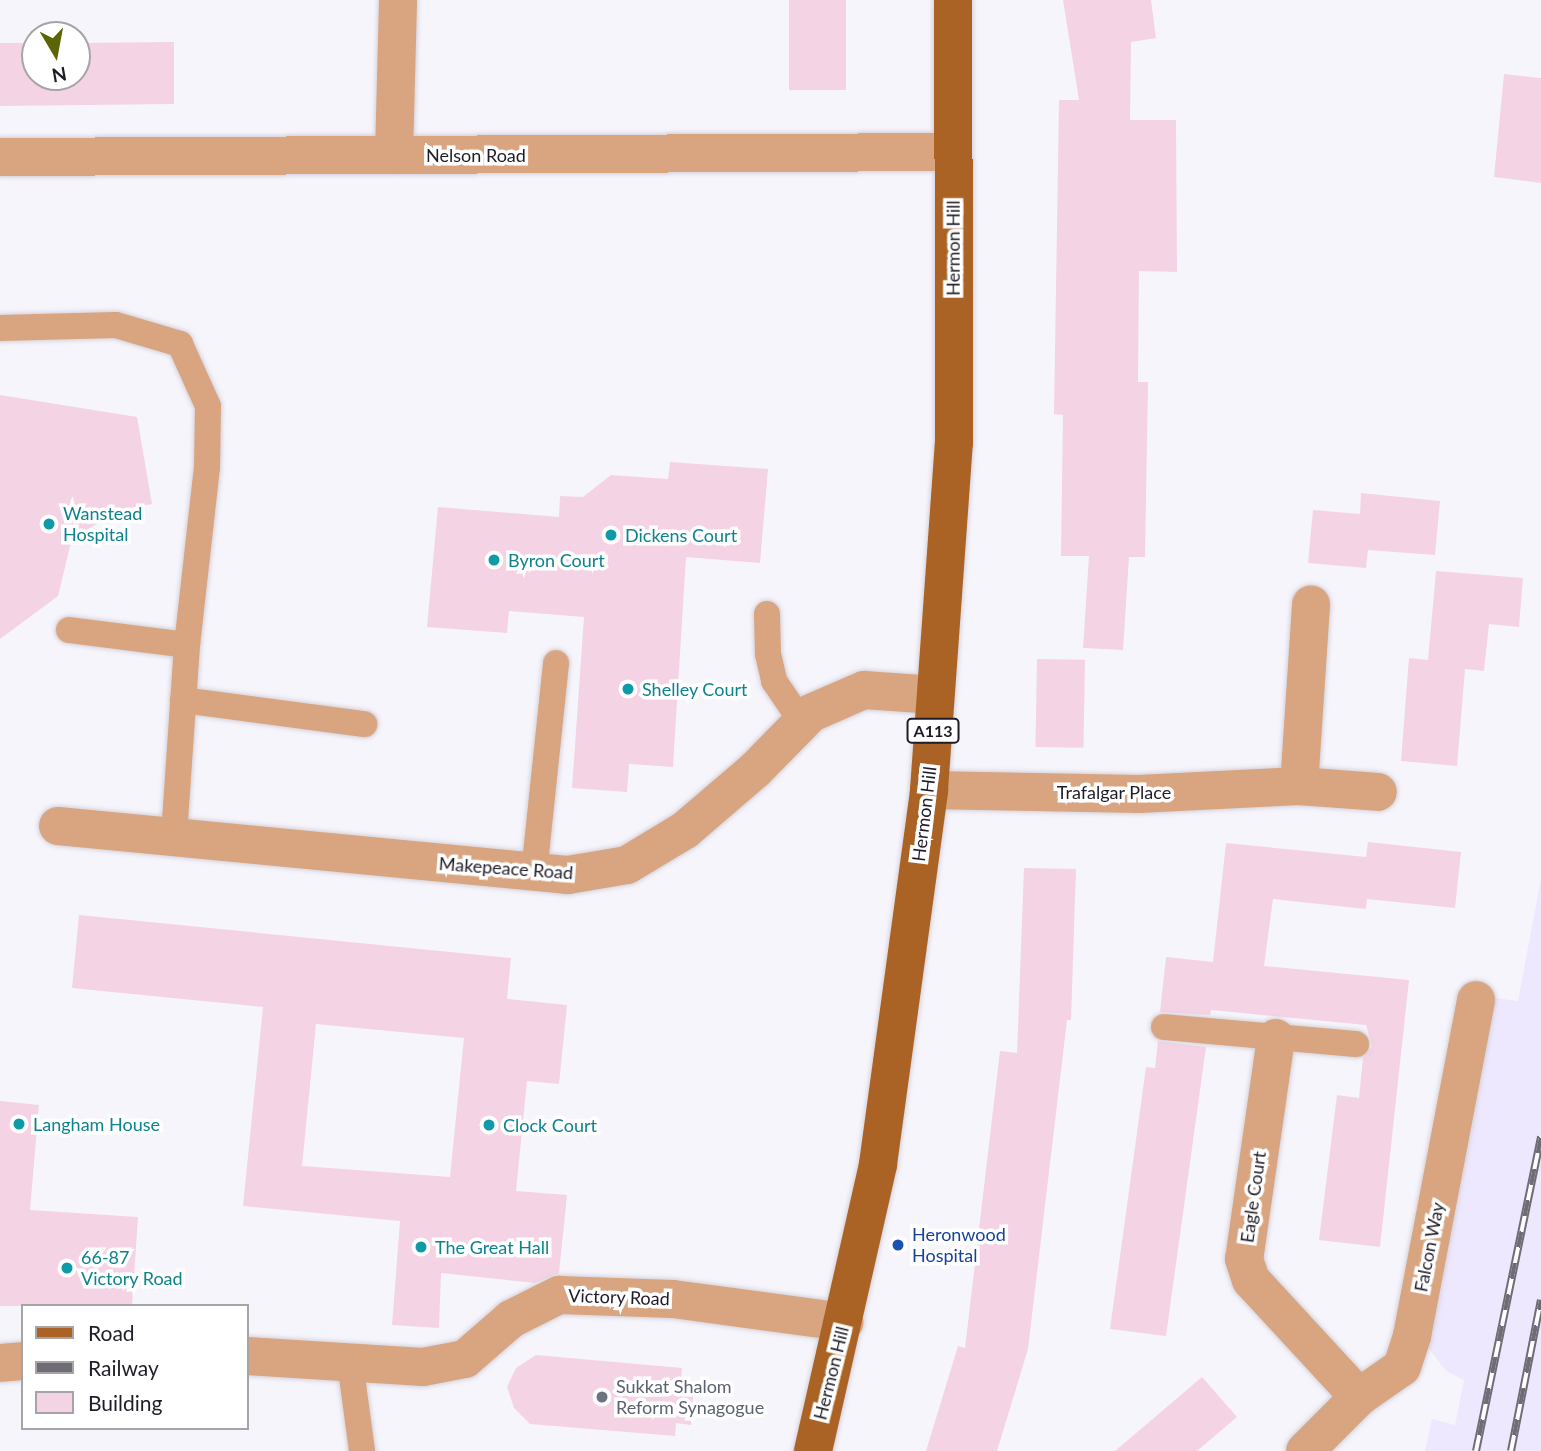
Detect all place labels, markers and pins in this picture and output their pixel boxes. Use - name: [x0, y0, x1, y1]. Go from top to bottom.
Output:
- place label: Wanstead Hospital: [63, 503, 142, 546]
- marker: Wanstead Hospital: [41, 516, 57, 532]
- place label: Dickens Court: [625, 524, 737, 546]
- marker: Dickens Court: [603, 527, 619, 543]
- place label: Byron Court: [508, 549, 605, 571]
- marker: Byron Court: [486, 552, 502, 568]
- place label: Shelley Court: [642, 678, 748, 700]
- marker: Shelley Court: [620, 681, 636, 697]
- place label: Langham House: [33, 1113, 160, 1135]
- place label: Clock Court: [503, 1114, 597, 1136]
- marker: Langham House: [11, 1116, 27, 1132]
- marker: Clock Court: [481, 1117, 497, 1133]
- place label: Heronwood Hospital: [912, 1224, 1006, 1266]
- place label: The Great Hall: [435, 1236, 549, 1258]
- marker: Heronwood Hospital: [890, 1237, 906, 1253]
- marker: The Great Hall: [413, 1239, 429, 1255]
- place label: 66-87 Victory Road: [81, 1247, 183, 1290]
- marker: 66-87 Victory Road: [59, 1260, 75, 1276]
- place label: Sukkat Shalom Reform Synagogue: [616, 1376, 764, 1418]
- marker: Sukkat Shalom Reform Synagogue: [594, 1389, 610, 1405]

